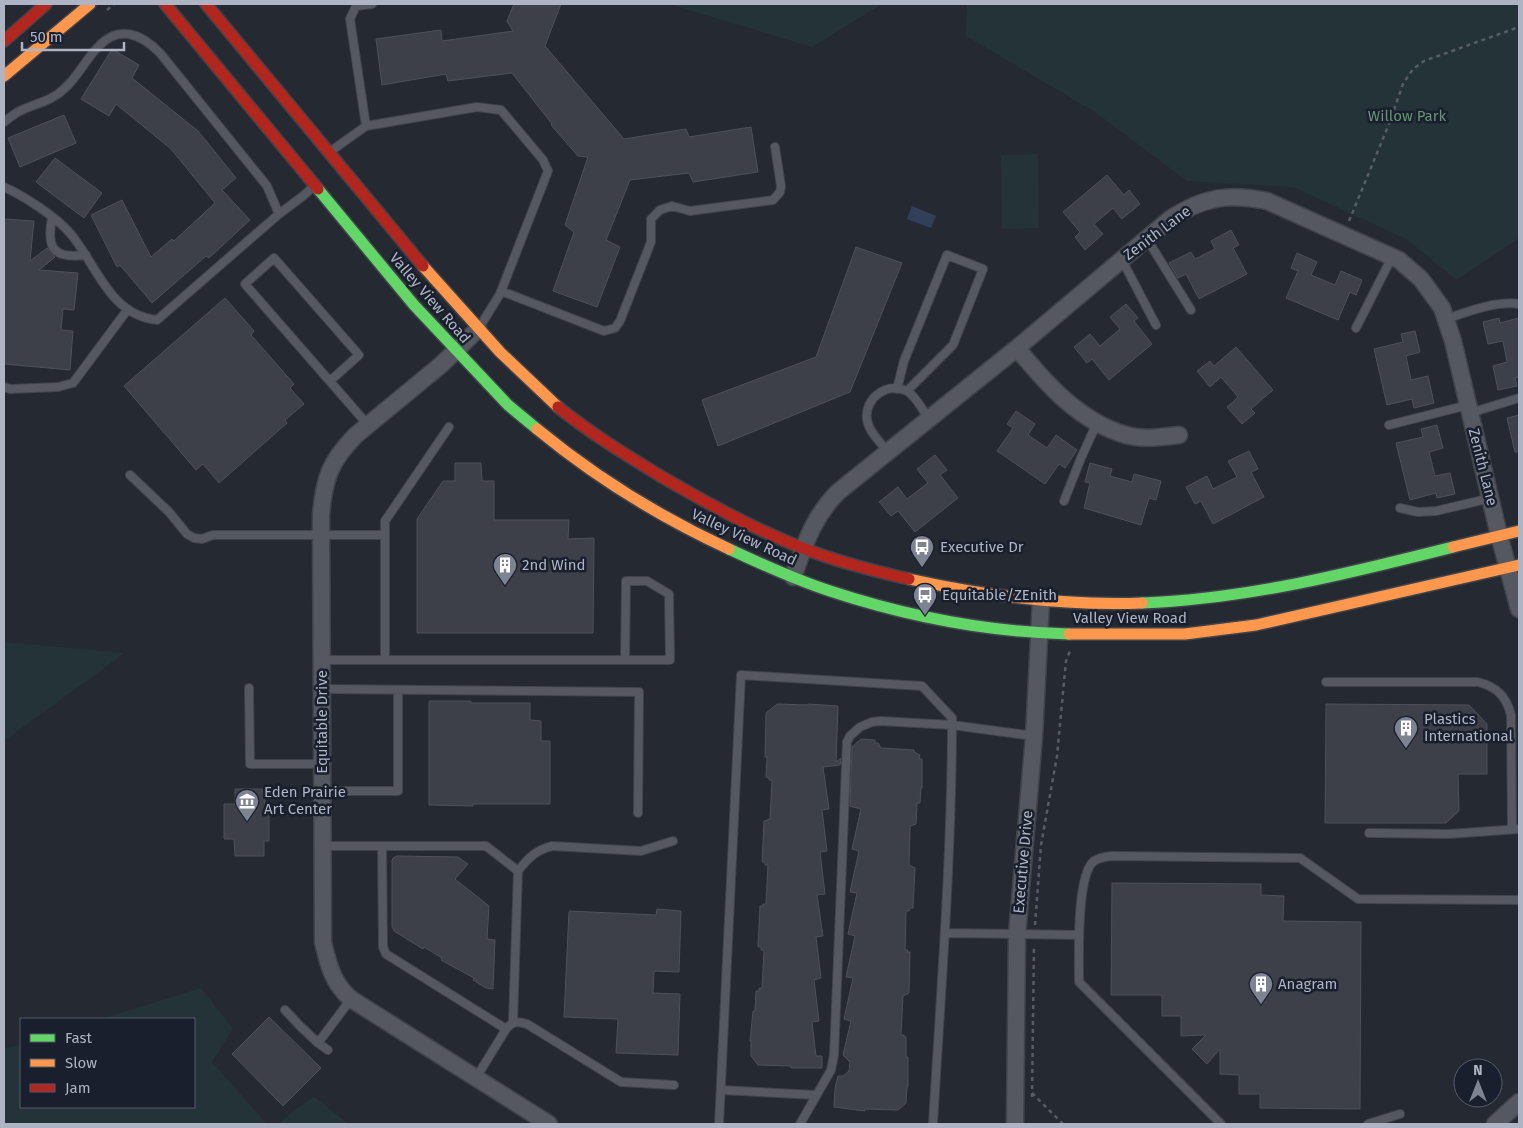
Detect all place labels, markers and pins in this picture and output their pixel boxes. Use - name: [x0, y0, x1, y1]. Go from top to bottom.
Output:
- bus stop icon: Executive Dr: [909, 534, 935, 568]
- place label: Executive Dr: [940, 538, 1024, 556]
- building icon: 2nd Wind: [492, 552, 518, 586]
- place label: 2nd Wind: [522, 556, 586, 574]
- bus stop icon: Equitable/ZEnith: [912, 582, 938, 616]
- place label: Equitable/ZEnith: [942, 586, 1057, 604]
- place label: Plastics International: [1424, 710, 1514, 745]
- building icon: Plastics International: [1393, 715, 1419, 749]
- place label: Eden Prairie Art Center: [264, 783, 346, 818]
- museum icon: Eden Prairie Art Center: [234, 788, 260, 822]
- building icon: Anagram: [1248, 971, 1274, 1005]
- place label: Anagram: [1278, 975, 1337, 993]

